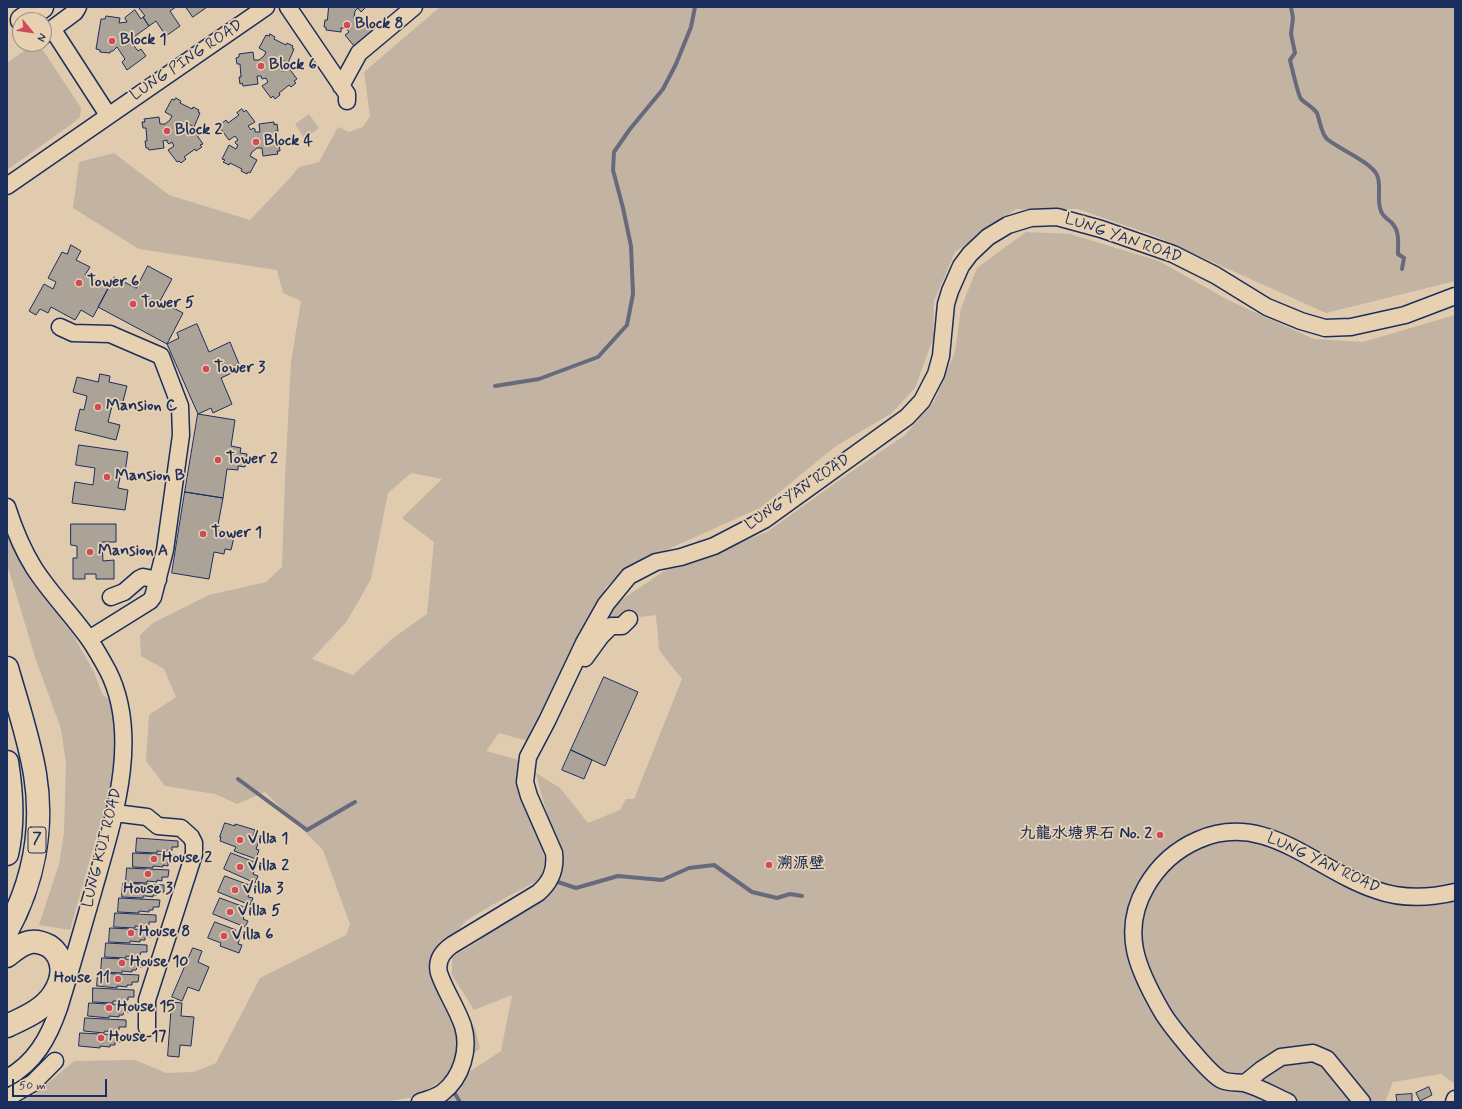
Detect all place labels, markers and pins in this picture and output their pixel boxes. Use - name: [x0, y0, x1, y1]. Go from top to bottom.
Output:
- place label: Block 8: [355, 15, 404, 35]
- marker: Block 8: [342, 20, 352, 30]
- place label: Block 1: [120, 31, 167, 51]
- marker: Block 1: [107, 36, 117, 46]
- place label: Block 6: [269, 56, 317, 76]
- marker: Block 6: [256, 61, 266, 71]
- place label: Block 2: [175, 121, 222, 141]
- marker: Block 2: [162, 126, 172, 136]
- place label: Block 4: [264, 132, 313, 152]
- marker: Block 4: [251, 137, 261, 147]
- place label: Tower 6: [87, 273, 139, 293]
- marker: Tower 6: [74, 278, 84, 288]
- place label: Tower 5: [141, 294, 195, 314]
- marker: Tower 5: [128, 299, 138, 309]
- place label: Tower 3: [214, 359, 265, 379]
- marker: Tower 3: [201, 364, 211, 374]
- place label: Mansion C: [106, 397, 177, 417]
- marker: Mansion C: [93, 402, 103, 412]
- place label: Tower 2: [226, 450, 278, 470]
- marker: Tower 2: [213, 455, 223, 465]
- place label: Mansion B: [115, 467, 185, 487]
- marker: Mansion B: [102, 472, 112, 482]
- place label: Tower 1: [211, 524, 262, 544]
- marker: Tower 1: [198, 529, 208, 539]
- place label: Mansion A: [98, 542, 168, 562]
- marker: Mansion A: [85, 547, 95, 557]
- place label: 九龍水塘界石 No. 2: [1019, 825, 1152, 845]
- place label: Villa 1: [248, 830, 288, 850]
- marker: 九龍水塘界石 No. 2: [1155, 830, 1165, 840]
- marker: Villa 1: [235, 835, 245, 845]
- place label: House 2: [162, 849, 212, 869]
- marker: House 2: [149, 854, 159, 864]
- place label: 溯源壁: [777, 855, 825, 875]
- place label: Villa 2: [248, 857, 289, 877]
- marker: 溯源壁: [764, 860, 774, 870]
- marker: Villa 2: [235, 862, 245, 872]
- marker: House 3: [143, 869, 153, 879]
- place label: House 3: [123, 880, 173, 900]
- place label: Villa 3: [243, 880, 283, 900]
- marker: Villa 3: [230, 885, 240, 895]
- place label: Villa 5: [238, 902, 281, 922]
- marker: Villa 5: [225, 907, 235, 917]
- place label: House 8: [139, 923, 190, 943]
- place label: Villa 6: [232, 926, 273, 946]
- marker: House 8: [126, 928, 136, 938]
- marker: Villa 6: [219, 931, 229, 941]
- place label: House 10: [130, 953, 188, 973]
- marker: House 10: [117, 958, 127, 968]
- place label: House 11: [54, 969, 110, 989]
- marker: House 11: [113, 974, 123, 984]
- place label: House 15: [117, 998, 175, 1018]
- marker: House 15: [104, 1003, 114, 1013]
- place label: House 17: [109, 1028, 166, 1048]
- marker: House 17: [96, 1033, 106, 1043]

